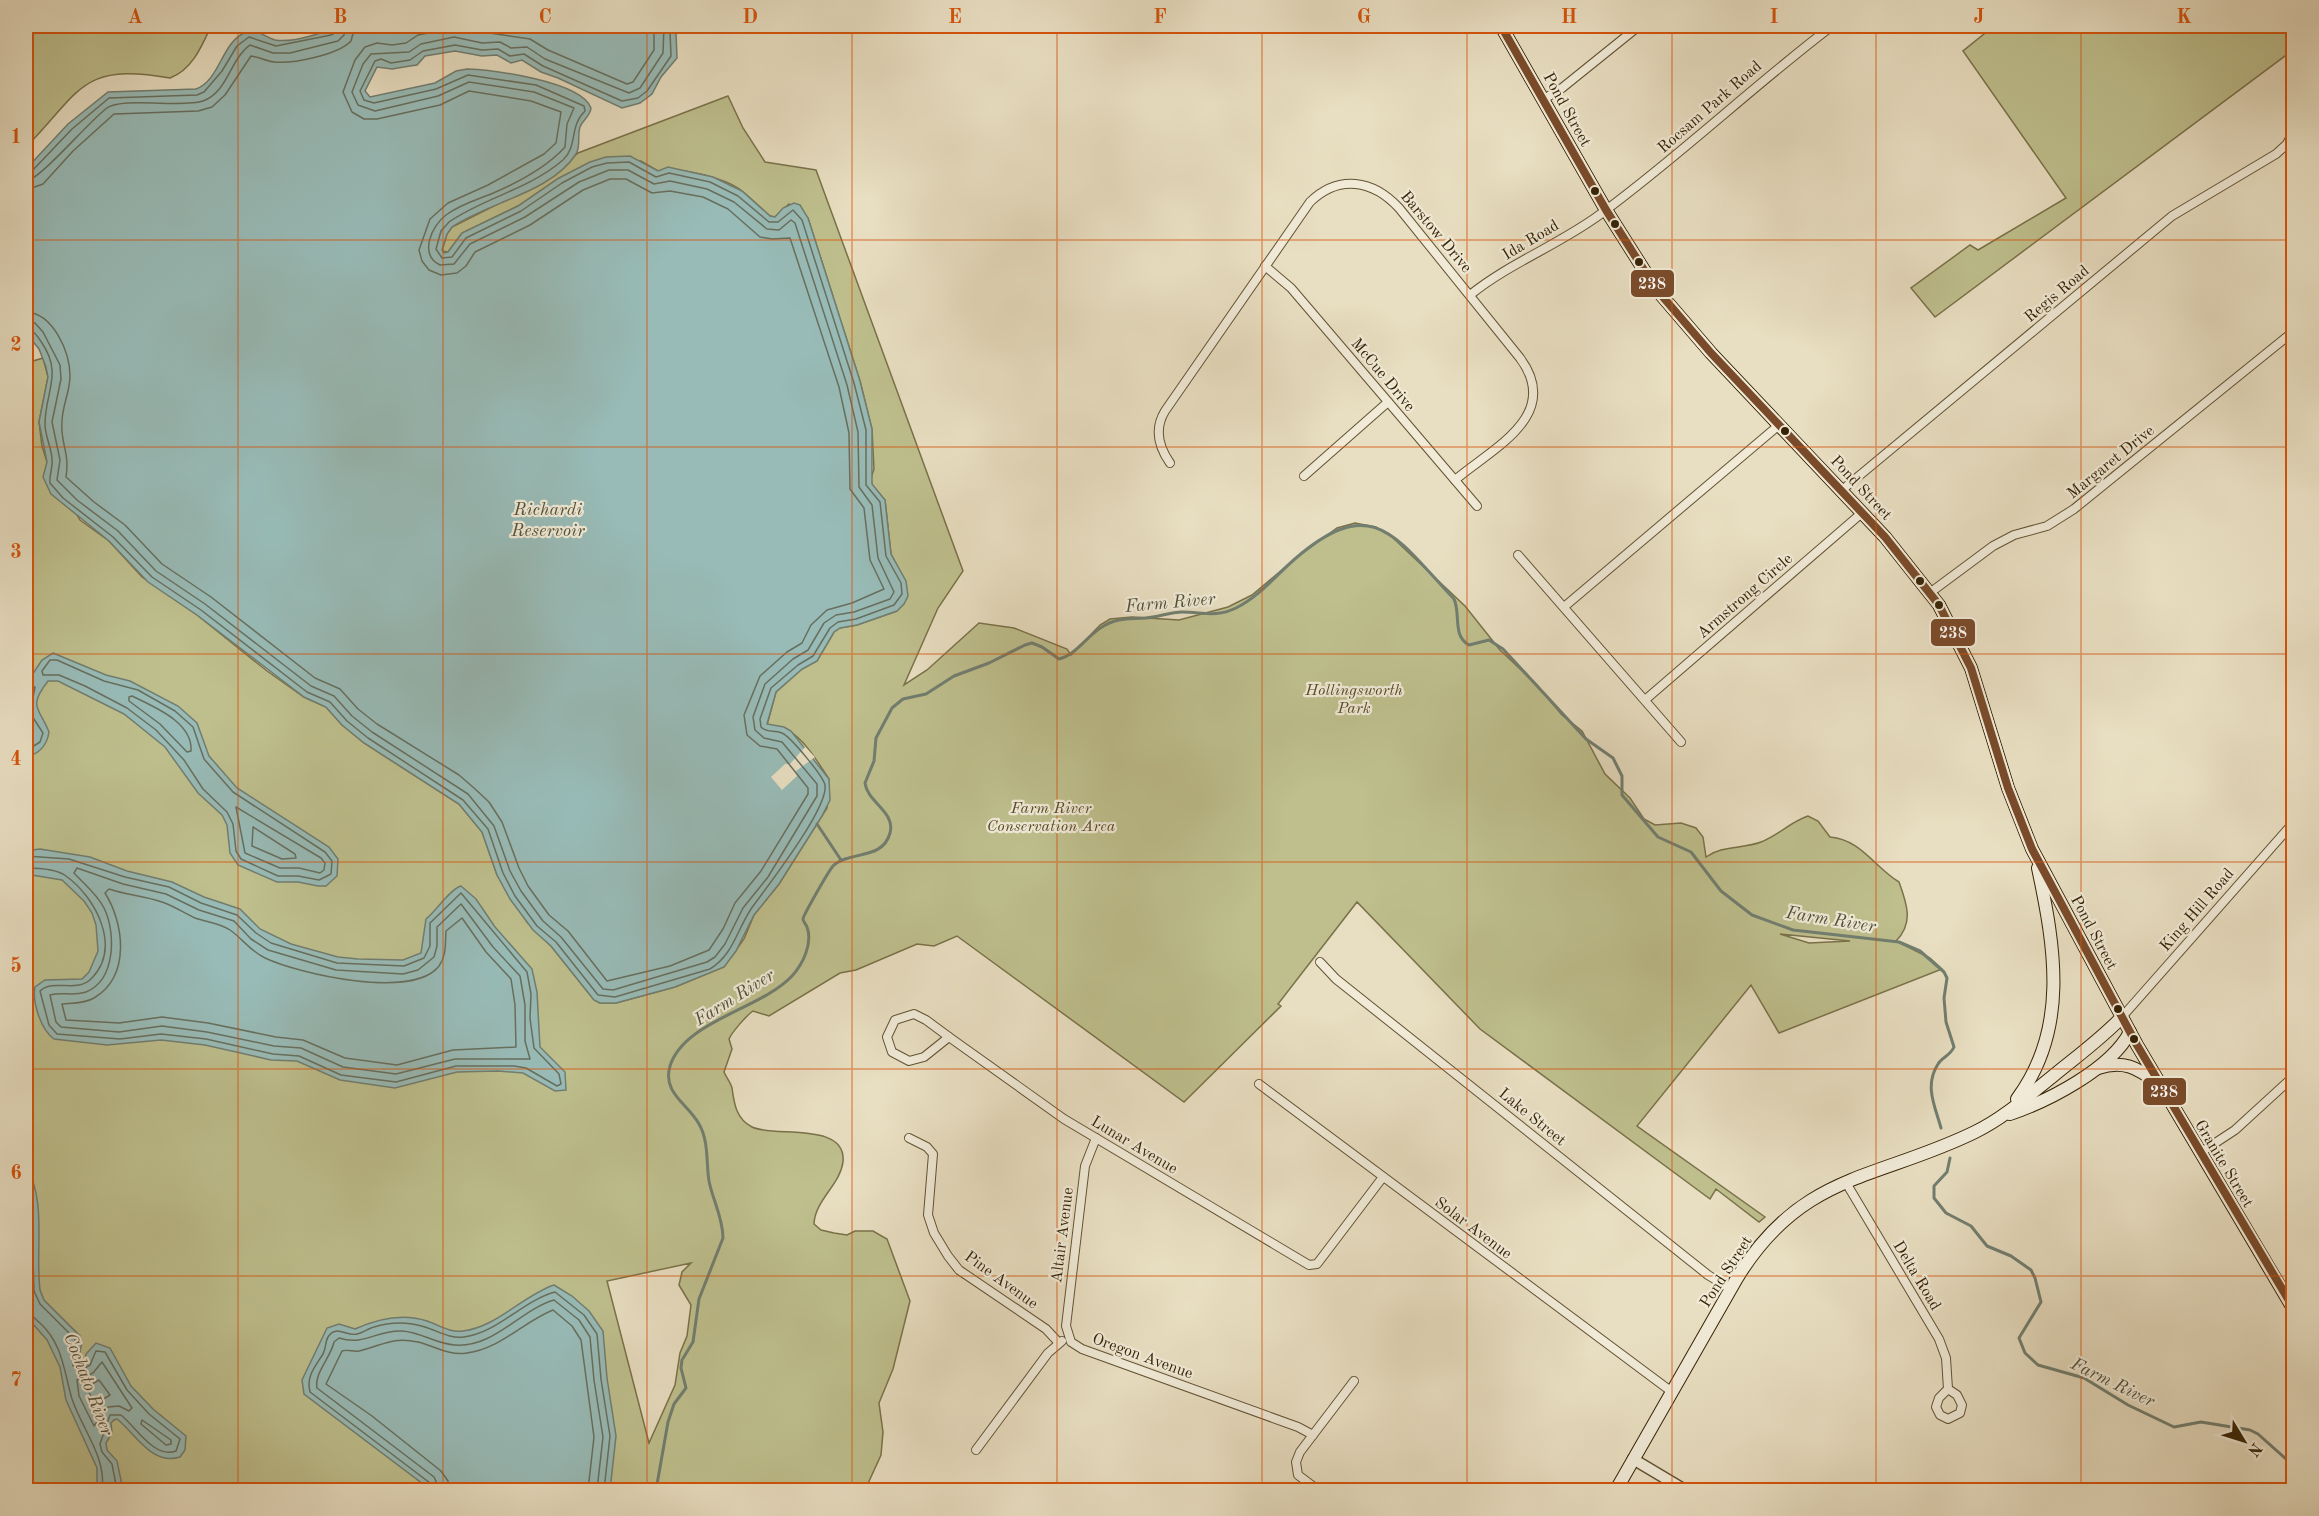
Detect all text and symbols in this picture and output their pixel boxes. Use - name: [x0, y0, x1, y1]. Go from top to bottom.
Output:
- text: A: [127, 8, 143, 28]
- text: B: [333, 8, 347, 28]
- text: C: [538, 8, 552, 28]
- text: D: [742, 8, 758, 28]
- text: E: [948, 8, 962, 28]
- text: F: [1153, 8, 1167, 28]
- text: G: [1357, 8, 1371, 28]
- text: H: [1561, 8, 1577, 28]
- text: I: [1770, 8, 1778, 28]
- text: J: [1974, 8, 1985, 28]
- text: K: [2176, 8, 2192, 28]
- street label: Rocsam Park Road: [1655, 58, 1765, 157]
- street label: Pond Street: [1539, 70, 1593, 150]
- text: 1: [10, 128, 22, 148]
- unlabelled marker: [1589, 185, 1601, 197]
- street label: Barstow Drive: [1397, 188, 1474, 276]
- street label: Ida Road: [1500, 218, 1562, 264]
- unlabelled marker: [1609, 218, 1621, 230]
- unlabelled marker: [1633, 256, 1645, 268]
- street label: Regis Road: [2022, 263, 2093, 326]
- line badge: 238: [1630, 269, 1675, 298]
- text: 238: [1638, 277, 1666, 293]
- text: 2: [10, 336, 22, 356]
- street label: McCue Drive: [1347, 336, 1417, 415]
- street label: Margaret Drive: [2065, 423, 2158, 502]
- unlabelled marker: [1779, 425, 1791, 437]
- street label: Pond Street: [1827, 453, 1895, 524]
- water label: Richardi Reservoir: [510, 501, 586, 540]
- text: 3: [10, 543, 22, 563]
- street label: Armstrong Circle: [1695, 551, 1796, 642]
- unlabelled marker: [1914, 575, 1926, 587]
- water label: Farm River: [1123, 590, 1217, 616]
- unlabelled marker: [1933, 599, 1945, 611]
- line badge: 238: [1930, 618, 1976, 647]
- text: 238: [1939, 626, 1967, 642]
- park label: Hollingsworth Park: [1304, 683, 1403, 717]
- text: 4: [10, 750, 22, 770]
- park label: Farm River Conservation Area: [987, 801, 1116, 835]
- street label: King Hill Road: [2157, 866, 2238, 955]
- street label: Pond Street: [2067, 893, 2120, 973]
- water label: Farm River: [1784, 904, 1878, 936]
- text: 5: [10, 956, 22, 977]
- water label: Farm River: [690, 966, 779, 1030]
- unlabelled marker: [2112, 1003, 2124, 1015]
- unlabelled marker: [2128, 1033, 2140, 1045]
- line badge: 238: [2142, 1077, 2187, 1106]
- text: 238: [2150, 1085, 2178, 1101]
- street label: Lake Street: [1495, 1086, 1569, 1150]
- street label: Lunar Avenue: [1088, 1114, 1180, 1178]
- street label: Granite Street: [2191, 1118, 2256, 1211]
- text: 6: [10, 1164, 22, 1184]
- street label: Altair Avenue: [1049, 1187, 1077, 1284]
- street label: Solar Avenue: [1431, 1195, 1514, 1263]
- street label: Pond Street: [1698, 1233, 1756, 1311]
- street label: Delta Road: [1889, 1239, 1943, 1313]
- street label: Pine Avenue: [961, 1249, 1041, 1313]
- water label: Cochato River: [60, 1330, 116, 1439]
- street label: Oregon Avenue: [1090, 1331, 1195, 1382]
- water label: Farm River: [2067, 1355, 2158, 1411]
- text: 7: [10, 1371, 22, 1391]
- north arrow: [2214, 1411, 2274, 1471]
- text: N: [2244, 1439, 2264, 1459]

